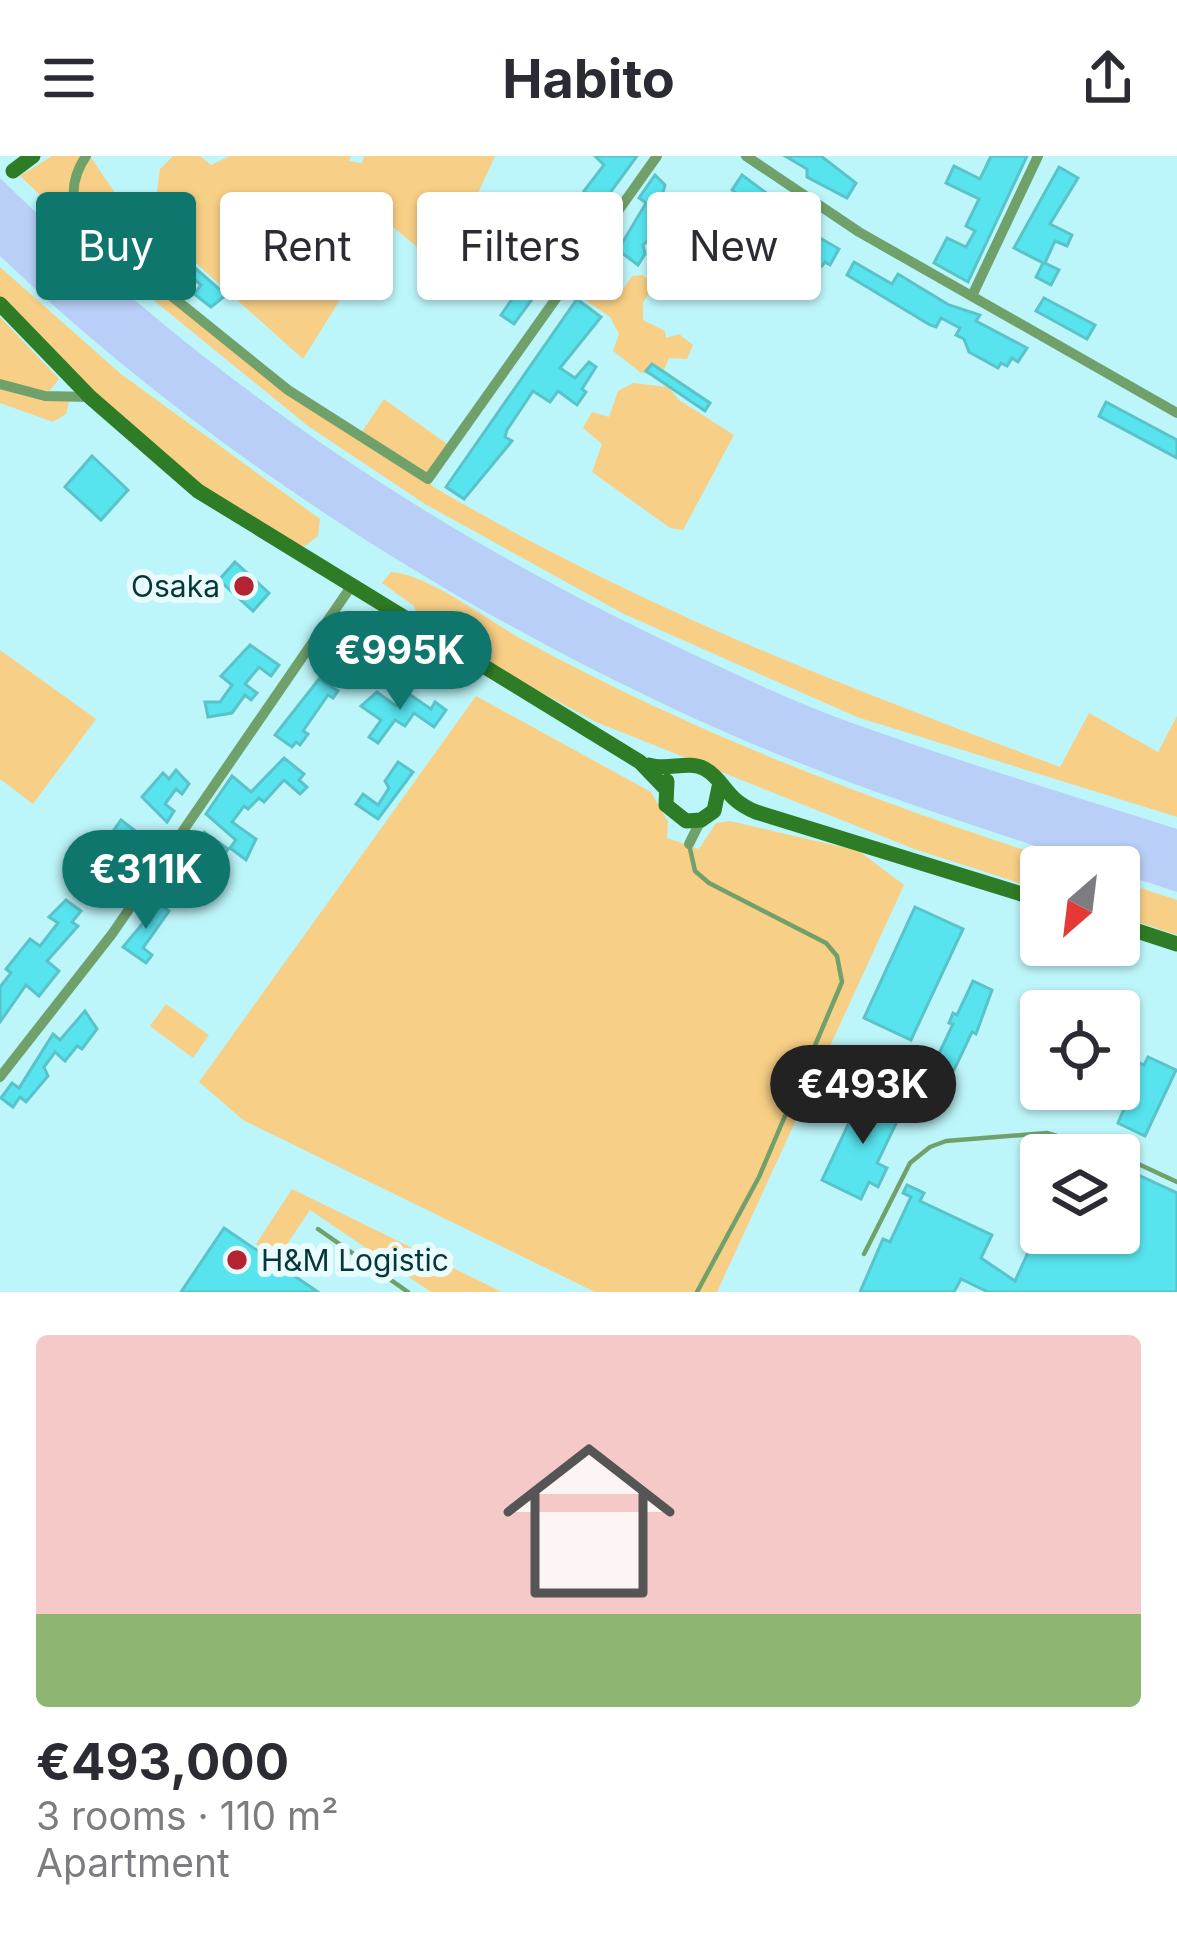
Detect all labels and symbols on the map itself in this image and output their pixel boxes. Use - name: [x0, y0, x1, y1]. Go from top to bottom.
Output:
- place label: Osaka: [131, 568, 220, 604]
- marker: Osaka: [231, 573, 257, 599]
- pin: €995K: [316, 611, 484, 713]
- pin: €311K: [62, 830, 230, 932]
- north arrow: [1020, 846, 1140, 966]
- pin: €493K: [779, 1045, 947, 1147]
- place label: H&M Logistic: [261, 1242, 449, 1278]
- marker: H&M Logistic: [224, 1247, 250, 1273]

